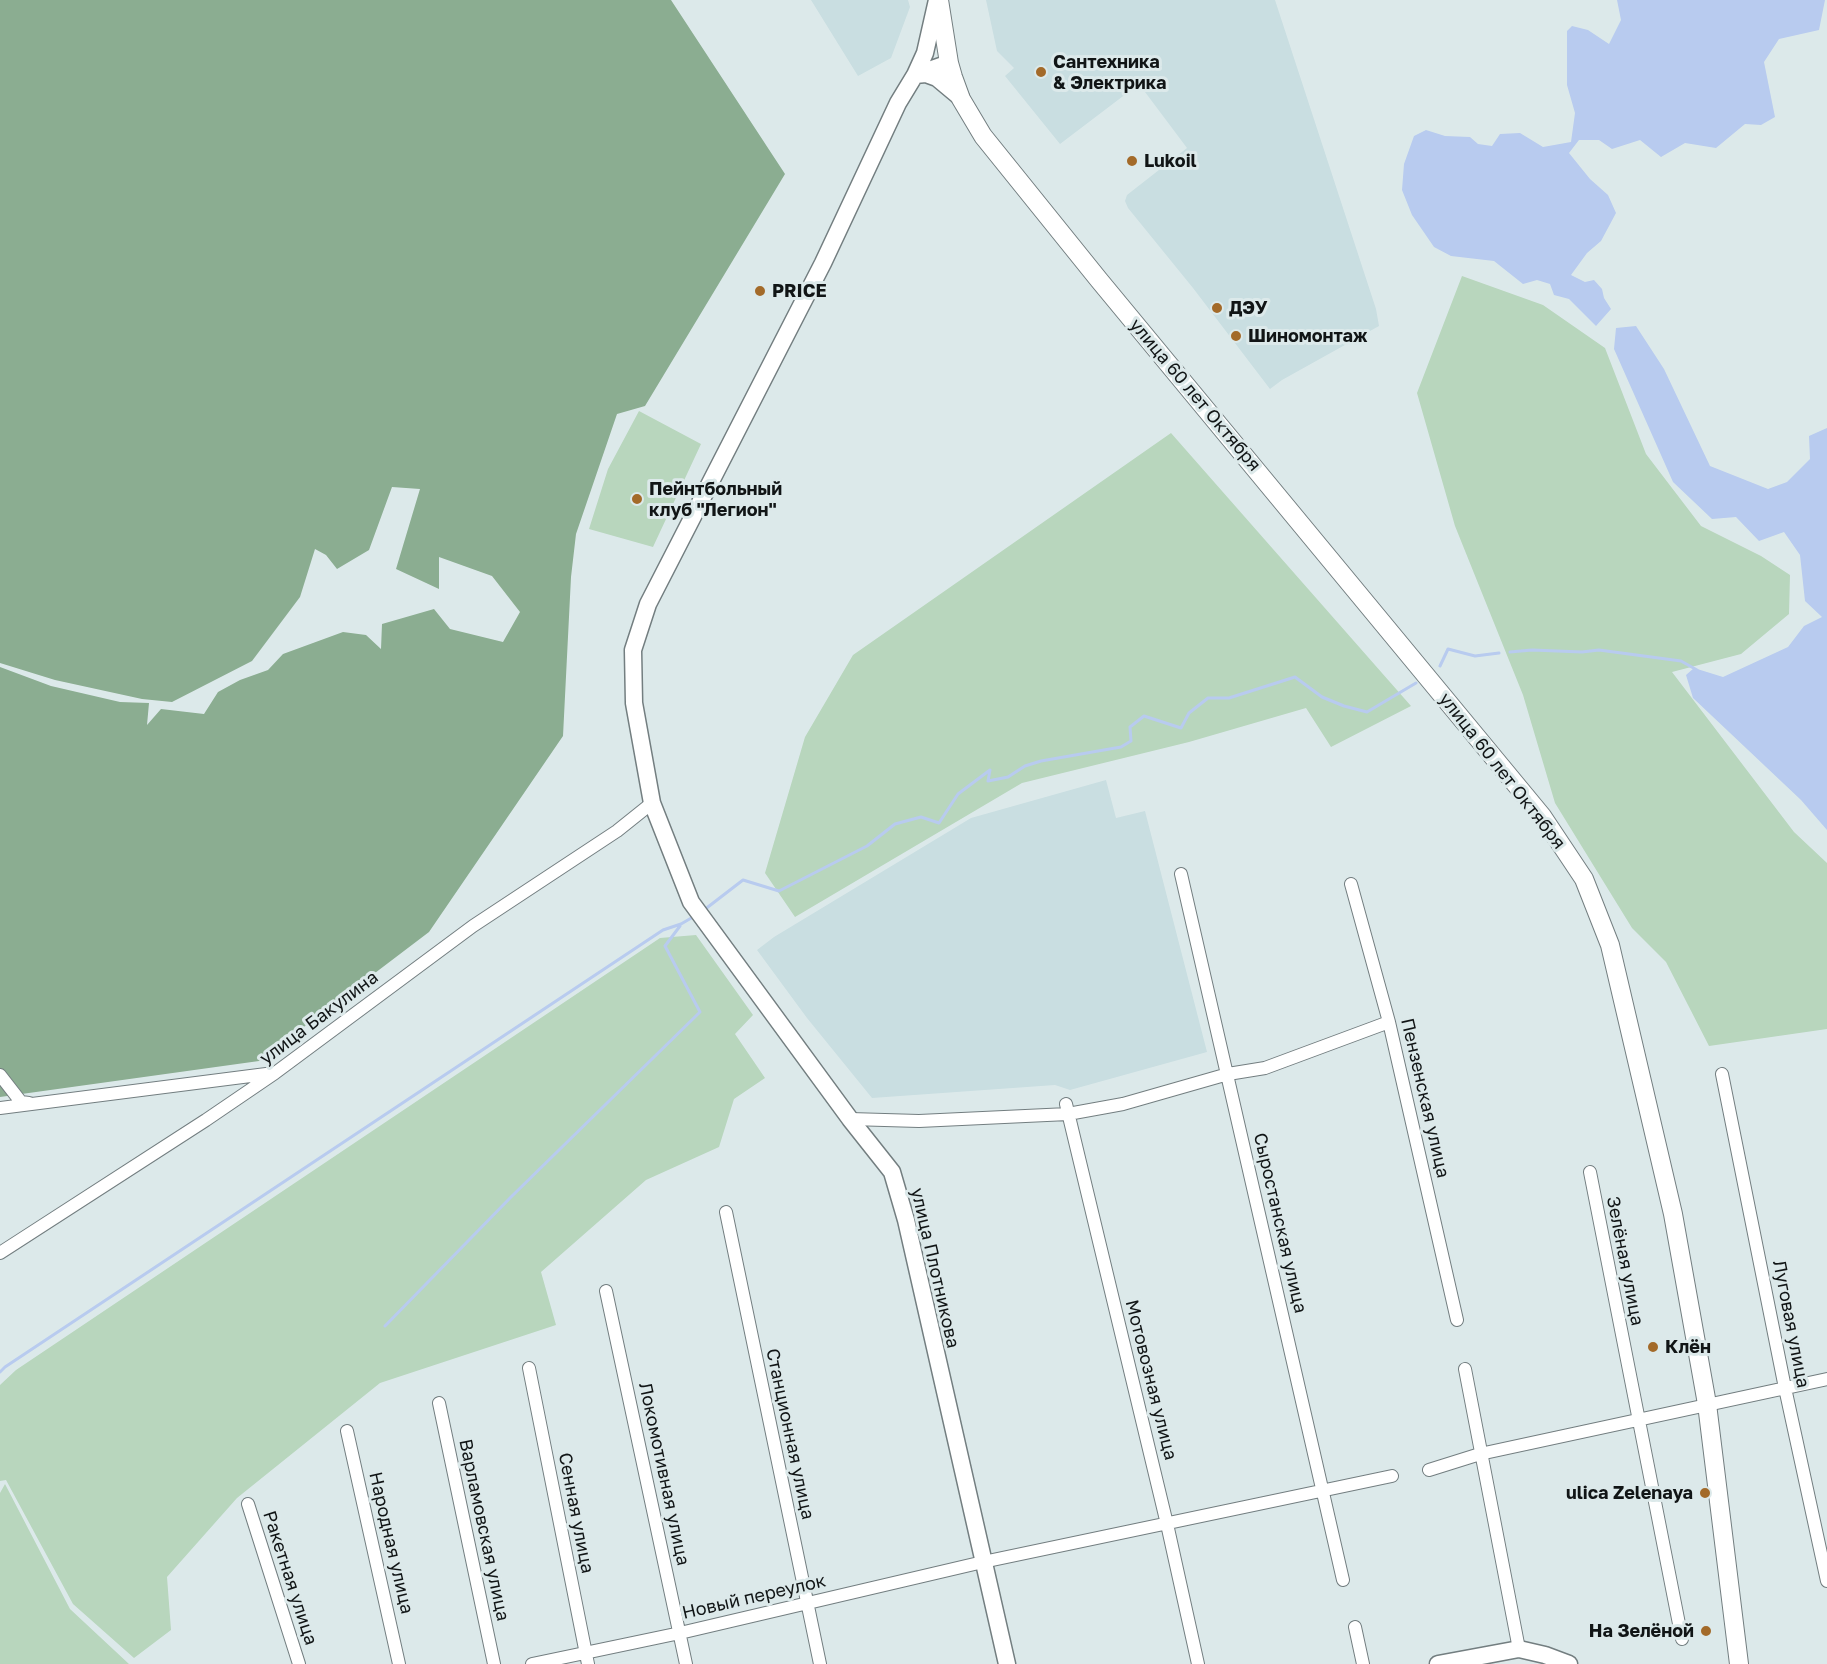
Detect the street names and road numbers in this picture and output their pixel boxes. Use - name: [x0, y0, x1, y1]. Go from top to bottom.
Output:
- street label: улица 60 лет Октября: [1125, 314, 1265, 476]
- street label: улица 60 лет Октября: [1434, 689, 1570, 853]
- street label: улица Бакулина: [256, 967, 382, 1069]
- street label: Пензенская улица: [1396, 1016, 1454, 1180]
- street label: Сыростанская улица: [1249, 1131, 1311, 1315]
- street label: улица Плотникова: [906, 1186, 964, 1350]
- street label: Зелёная улица: [1602, 1194, 1648, 1328]
- street label: Луговая улица: [1768, 1258, 1814, 1390]
- street label: Мотовозная улица: [1121, 1298, 1181, 1462]
- street label: Станционная улица: [761, 1346, 819, 1522]
- street label: Локомотивная улица: [634, 1380, 694, 1568]
- street label: Варламовская улица: [454, 1437, 514, 1623]
- street label: Сенная улица: [554, 1451, 598, 1575]
- street label: Народная улица: [364, 1470, 418, 1616]
- street label: Ракетная улица: [258, 1508, 322, 1648]
- street label: Новый переулок: [680, 1570, 828, 1624]

